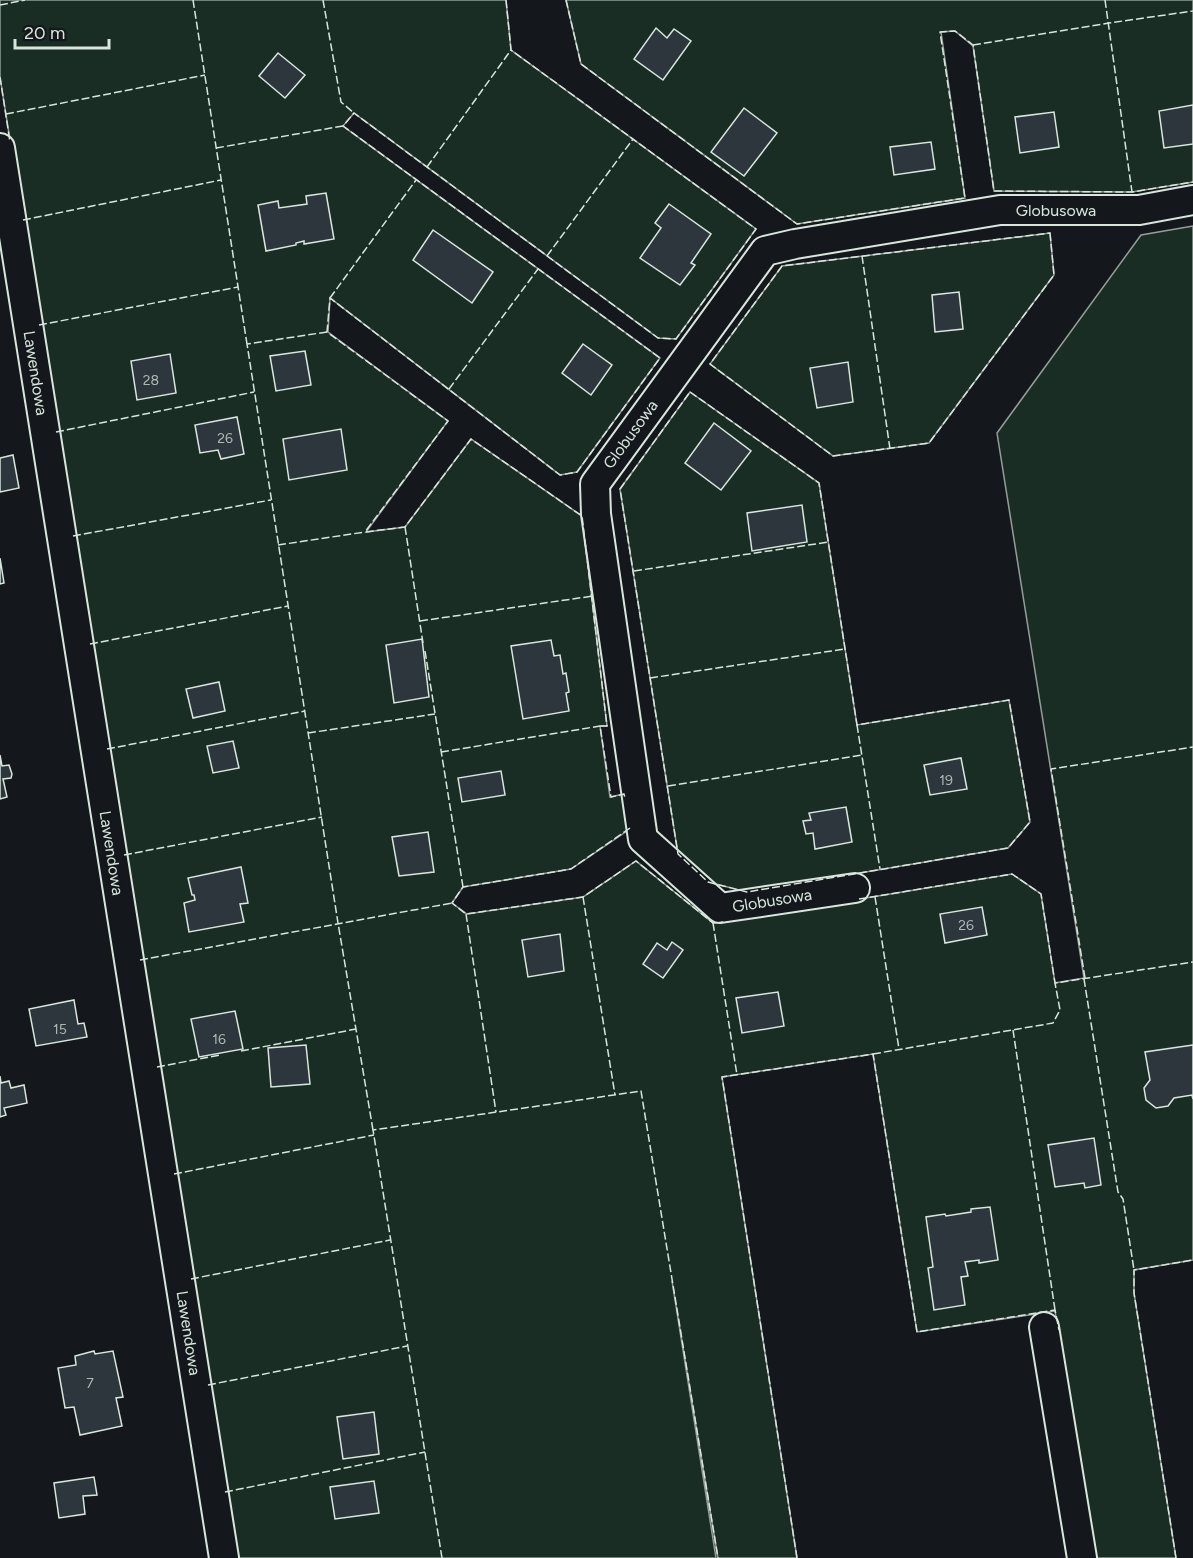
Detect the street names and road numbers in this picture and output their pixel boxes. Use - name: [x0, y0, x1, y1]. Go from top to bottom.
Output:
- street label: Globusowa: [1016, 201, 1096, 220]
- street label: Lawendowa: [19, 329, 52, 417]
- street label: Globusowa: [599, 396, 662, 472]
- street label: Lawendowa: [95, 809, 128, 897]
- street label: Globusowa: [731, 885, 813, 916]
- street label: Lawendowa: [172, 1289, 205, 1377]

